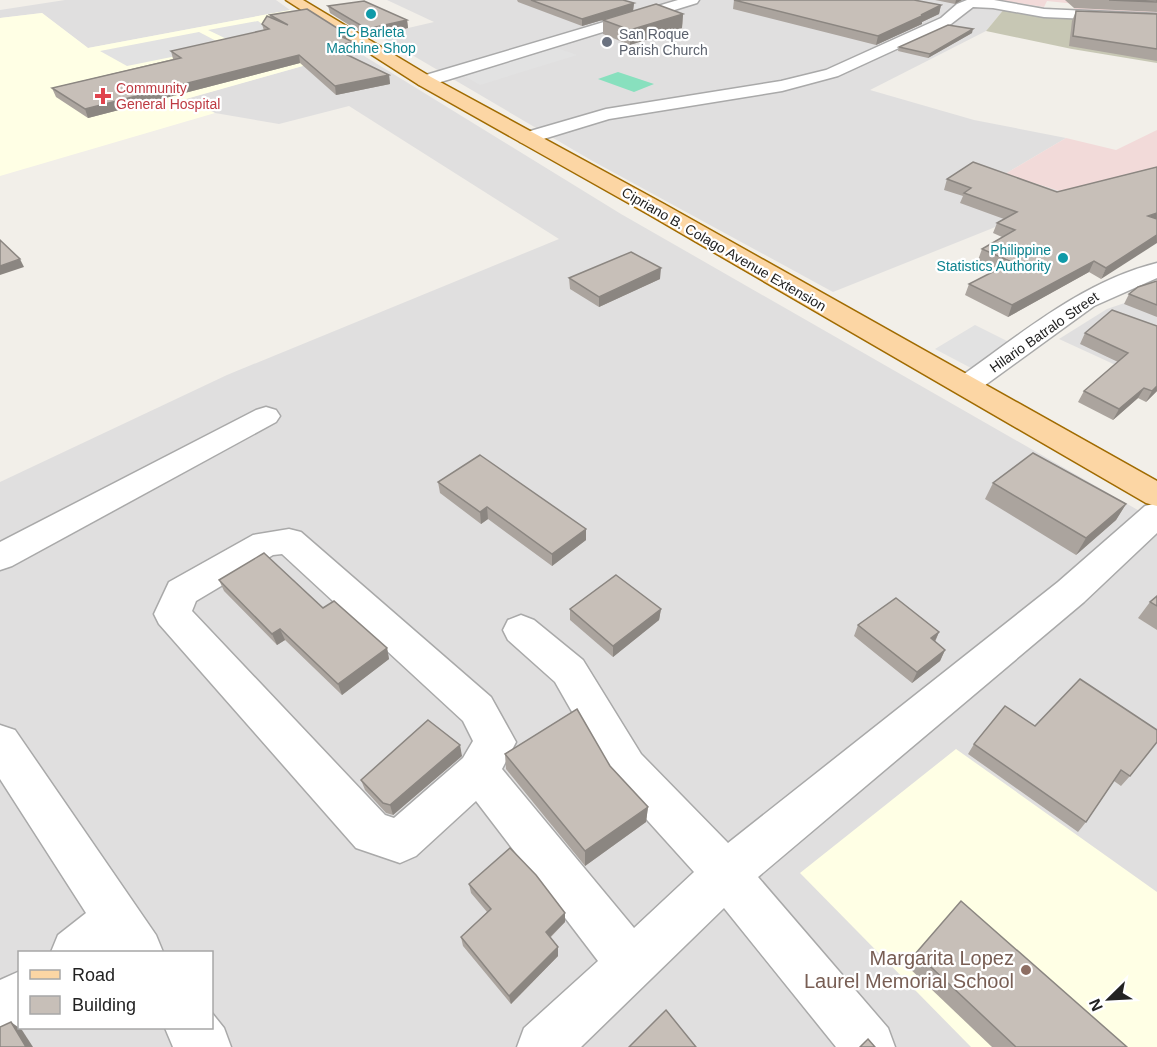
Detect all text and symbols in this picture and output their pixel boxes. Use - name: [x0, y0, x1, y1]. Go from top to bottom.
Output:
- marker: FC Barleta Machine Shop: [364, 7, 378, 21]
- place label: FC Barleta Machine Shop: [326, 24, 416, 56]
- place label: San Roque Parish Church: [619, 26, 708, 58]
- marker: San Roque Parish Church: [600, 35, 614, 49]
- place label: Community General Hospital: [116, 80, 220, 112]
- marker: Community General Hospital: [94, 87, 112, 105]
- street label: Cipriano B. Colago Avenue Extension: [619, 184, 829, 314]
- place label: Philippine Statistics Authority: [937, 242, 1051, 274]
- marker: Philippine Statistics Authority: [1056, 251, 1070, 265]
- street label: Hilario Batralo Street: [987, 288, 1102, 376]
- place label: Margarita Lopez Laurel Memorial School: [804, 947, 1014, 992]
- legend: [18, 951, 213, 1029]
- marker: Margarita Lopez Laurel Memorial School: [1019, 963, 1033, 977]
- text: Road: [72, 965, 115, 985]
- north arrow: [1079, 969, 1139, 1029]
- text: Building: [72, 995, 136, 1015]
- text: N: [1086, 996, 1106, 1014]

